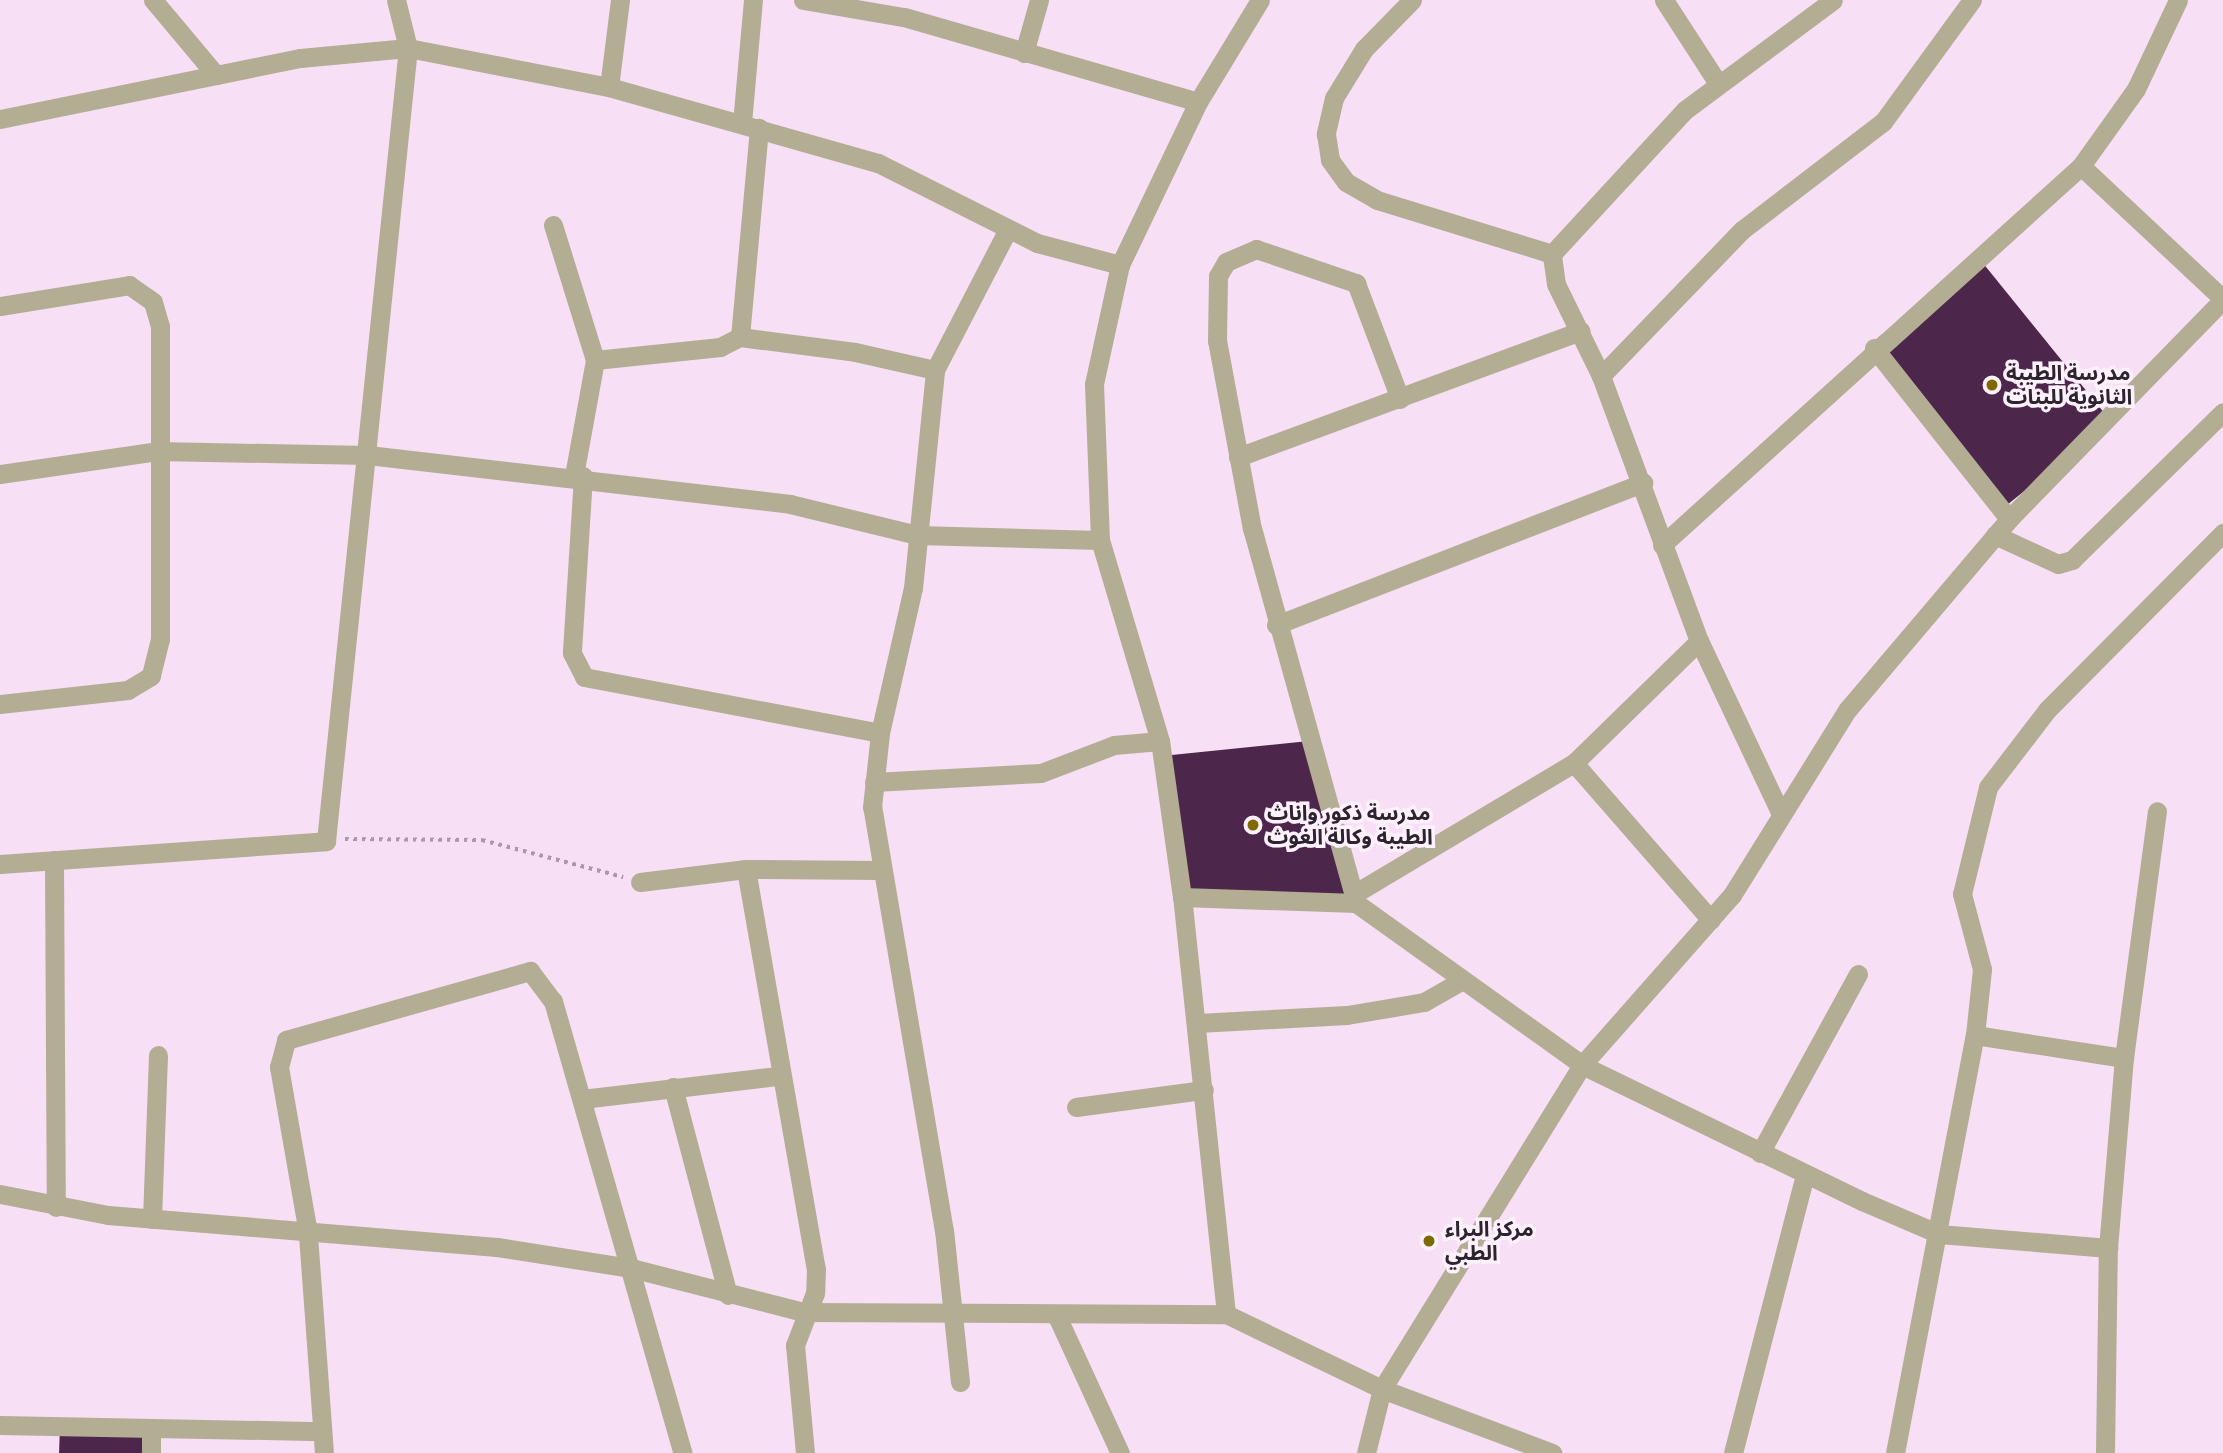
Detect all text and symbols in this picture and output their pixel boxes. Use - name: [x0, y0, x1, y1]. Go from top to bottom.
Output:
- place label: مدرسة الطيبة الثانوية للبنات: [2006, 360, 2132, 410]
- marker: مدرسة الطيبة الثانوية للبنات: [1984, 377, 2000, 393]
- place label: مدرسة ذكور واناث الطيبة وكالة الغوث: [1267, 800, 1433, 850]
- marker: مدرسة ذكور واناث الطيبة وكالة الغوث: [1245, 817, 1261, 833]
- place label: مركز البراء الطبي: [1445, 1216, 1534, 1266]
- marker: مركز البراء الطبي: [1419, 1231, 1439, 1251]

